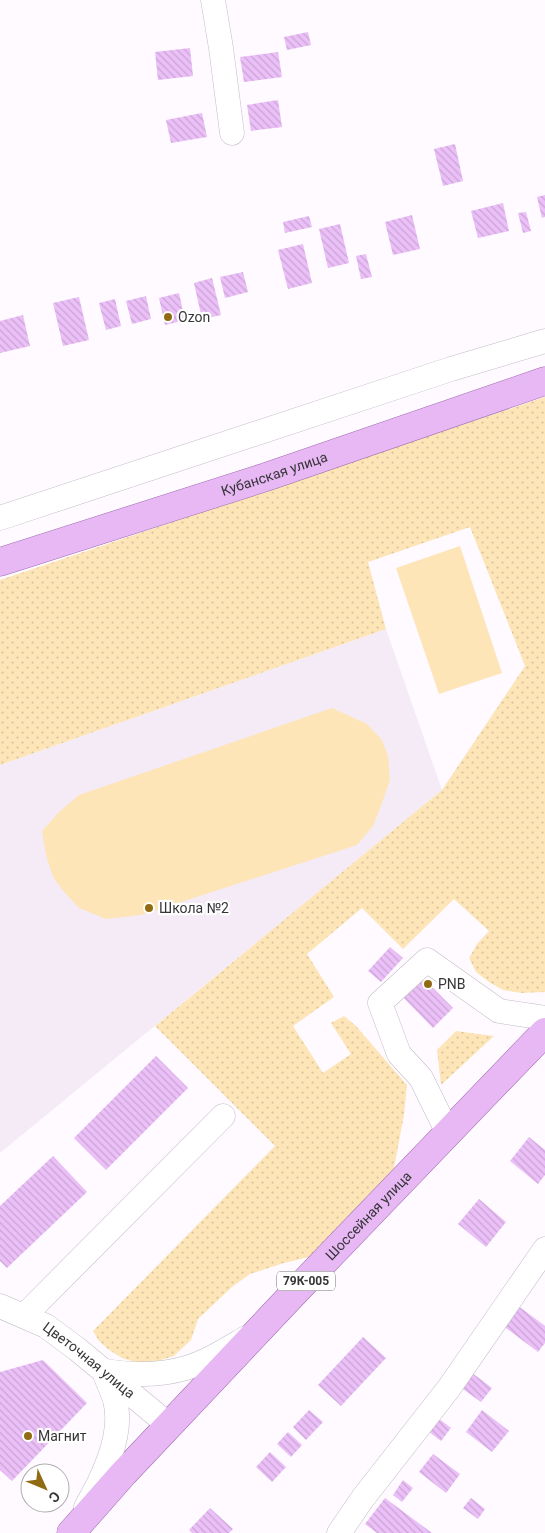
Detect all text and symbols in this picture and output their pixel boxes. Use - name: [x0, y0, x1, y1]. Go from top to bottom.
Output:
- place label: Ozon: [178, 309, 210, 325]
- marker: Ozon: [162, 311, 174, 323]
- street label: Кубанская улица: [219, 449, 329, 499]
- place label: Школа №2: [159, 900, 229, 916]
- marker: Школа №2: [143, 902, 155, 914]
- place label: PNB: [438, 976, 466, 992]
- marker: PNB: [422, 978, 434, 990]
- street label: Шоссейная улица: [322, 1168, 415, 1263]
- road number: 79К-005: [277, 1272, 335, 1290]
- street label: Цветочная улица: [40, 1319, 138, 1402]
- place label: Магнит: [38, 1428, 87, 1444]
- marker: Магнит: [22, 1430, 34, 1442]
- north arrow: [20, 1463, 70, 1513]
- text: С: [45, 1488, 63, 1506]

